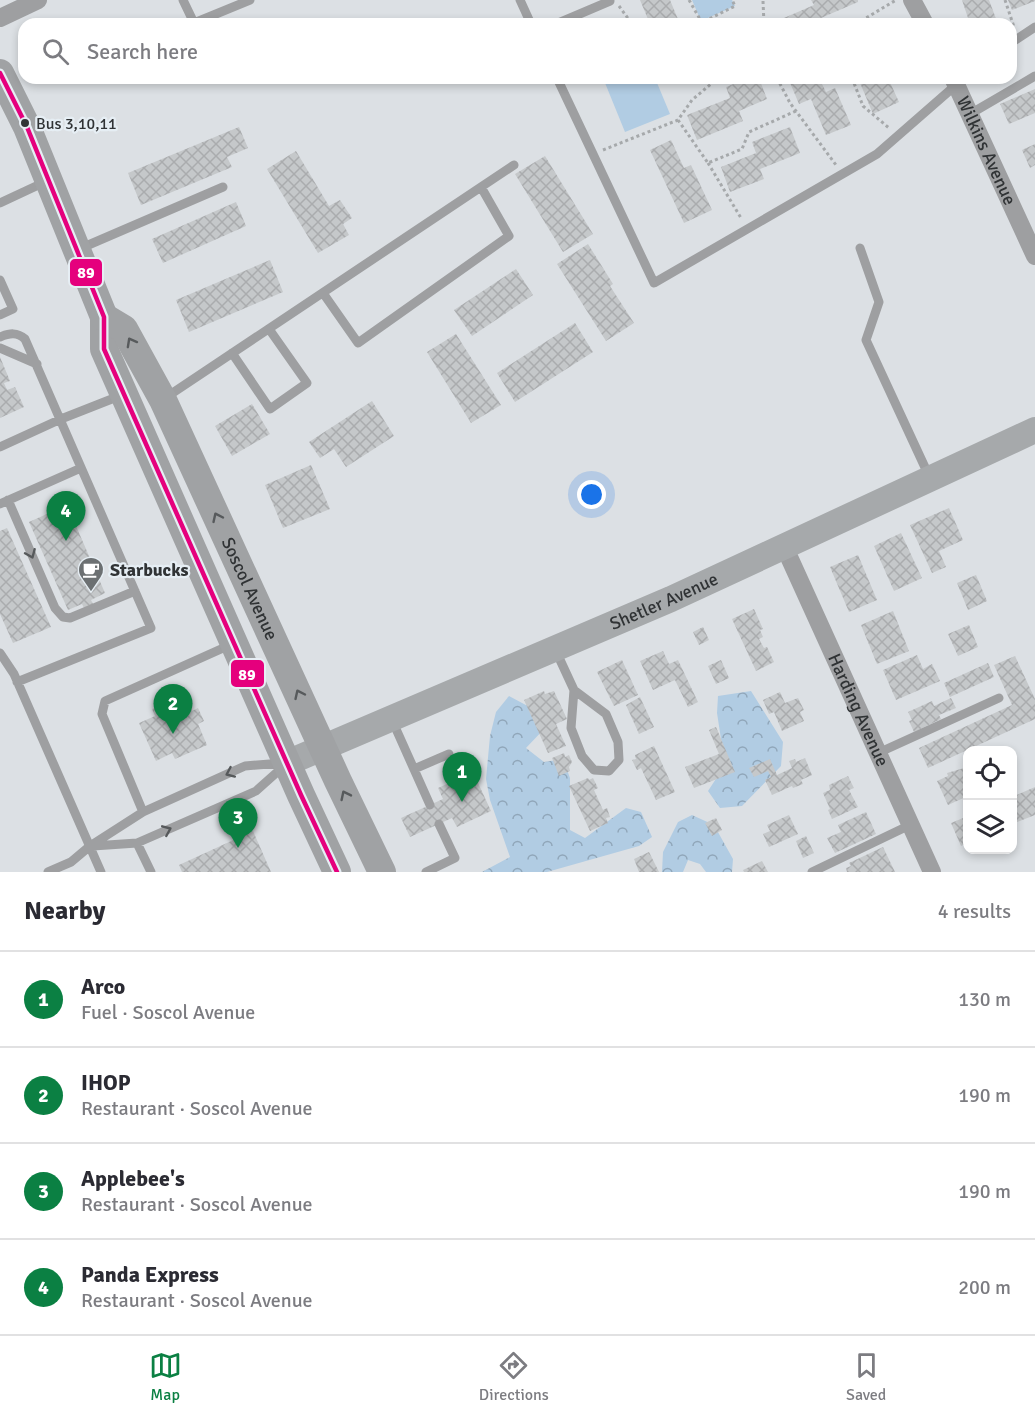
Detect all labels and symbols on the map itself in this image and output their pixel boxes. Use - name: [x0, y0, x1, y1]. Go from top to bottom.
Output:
- street label: Wilkins Avenue: [952, 93, 1021, 209]
- place label: Bus 3,10,11: [36, 114, 117, 134]
- marker: Bus 3,10,11: [19, 117, 31, 129]
- line badge: 89: [69, 258, 103, 287]
- text: 89: [77, 263, 95, 283]
- one-way arrow: [127, 338, 139, 348]
- your location: [577, 480, 606, 509]
- pin: 4: [46, 492, 86, 541]
- one-way arrow: [213, 513, 225, 524]
- street label: Soscol Avenue: [217, 534, 283, 644]
- one-way arrow: [24, 547, 36, 558]
- cafe icon: Starbucks: [76, 555, 106, 593]
- place label: Starbucks: [110, 559, 189, 581]
- street label: Shetler Avenue: [606, 568, 721, 635]
- street label: Harding Avenue: [823, 650, 894, 770]
- line badge: 89: [230, 659, 265, 688]
- text: 89: [238, 665, 256, 685]
- pin: 2: [154, 684, 192, 734]
- one-way arrow: [294, 690, 306, 701]
- pin: 1: [442, 752, 482, 802]
- one-way arrow: [226, 765, 237, 777]
- one-way arrow: [340, 791, 352, 802]
- pin: 3: [218, 798, 258, 848]
- one-way arrow: [160, 825, 171, 837]

